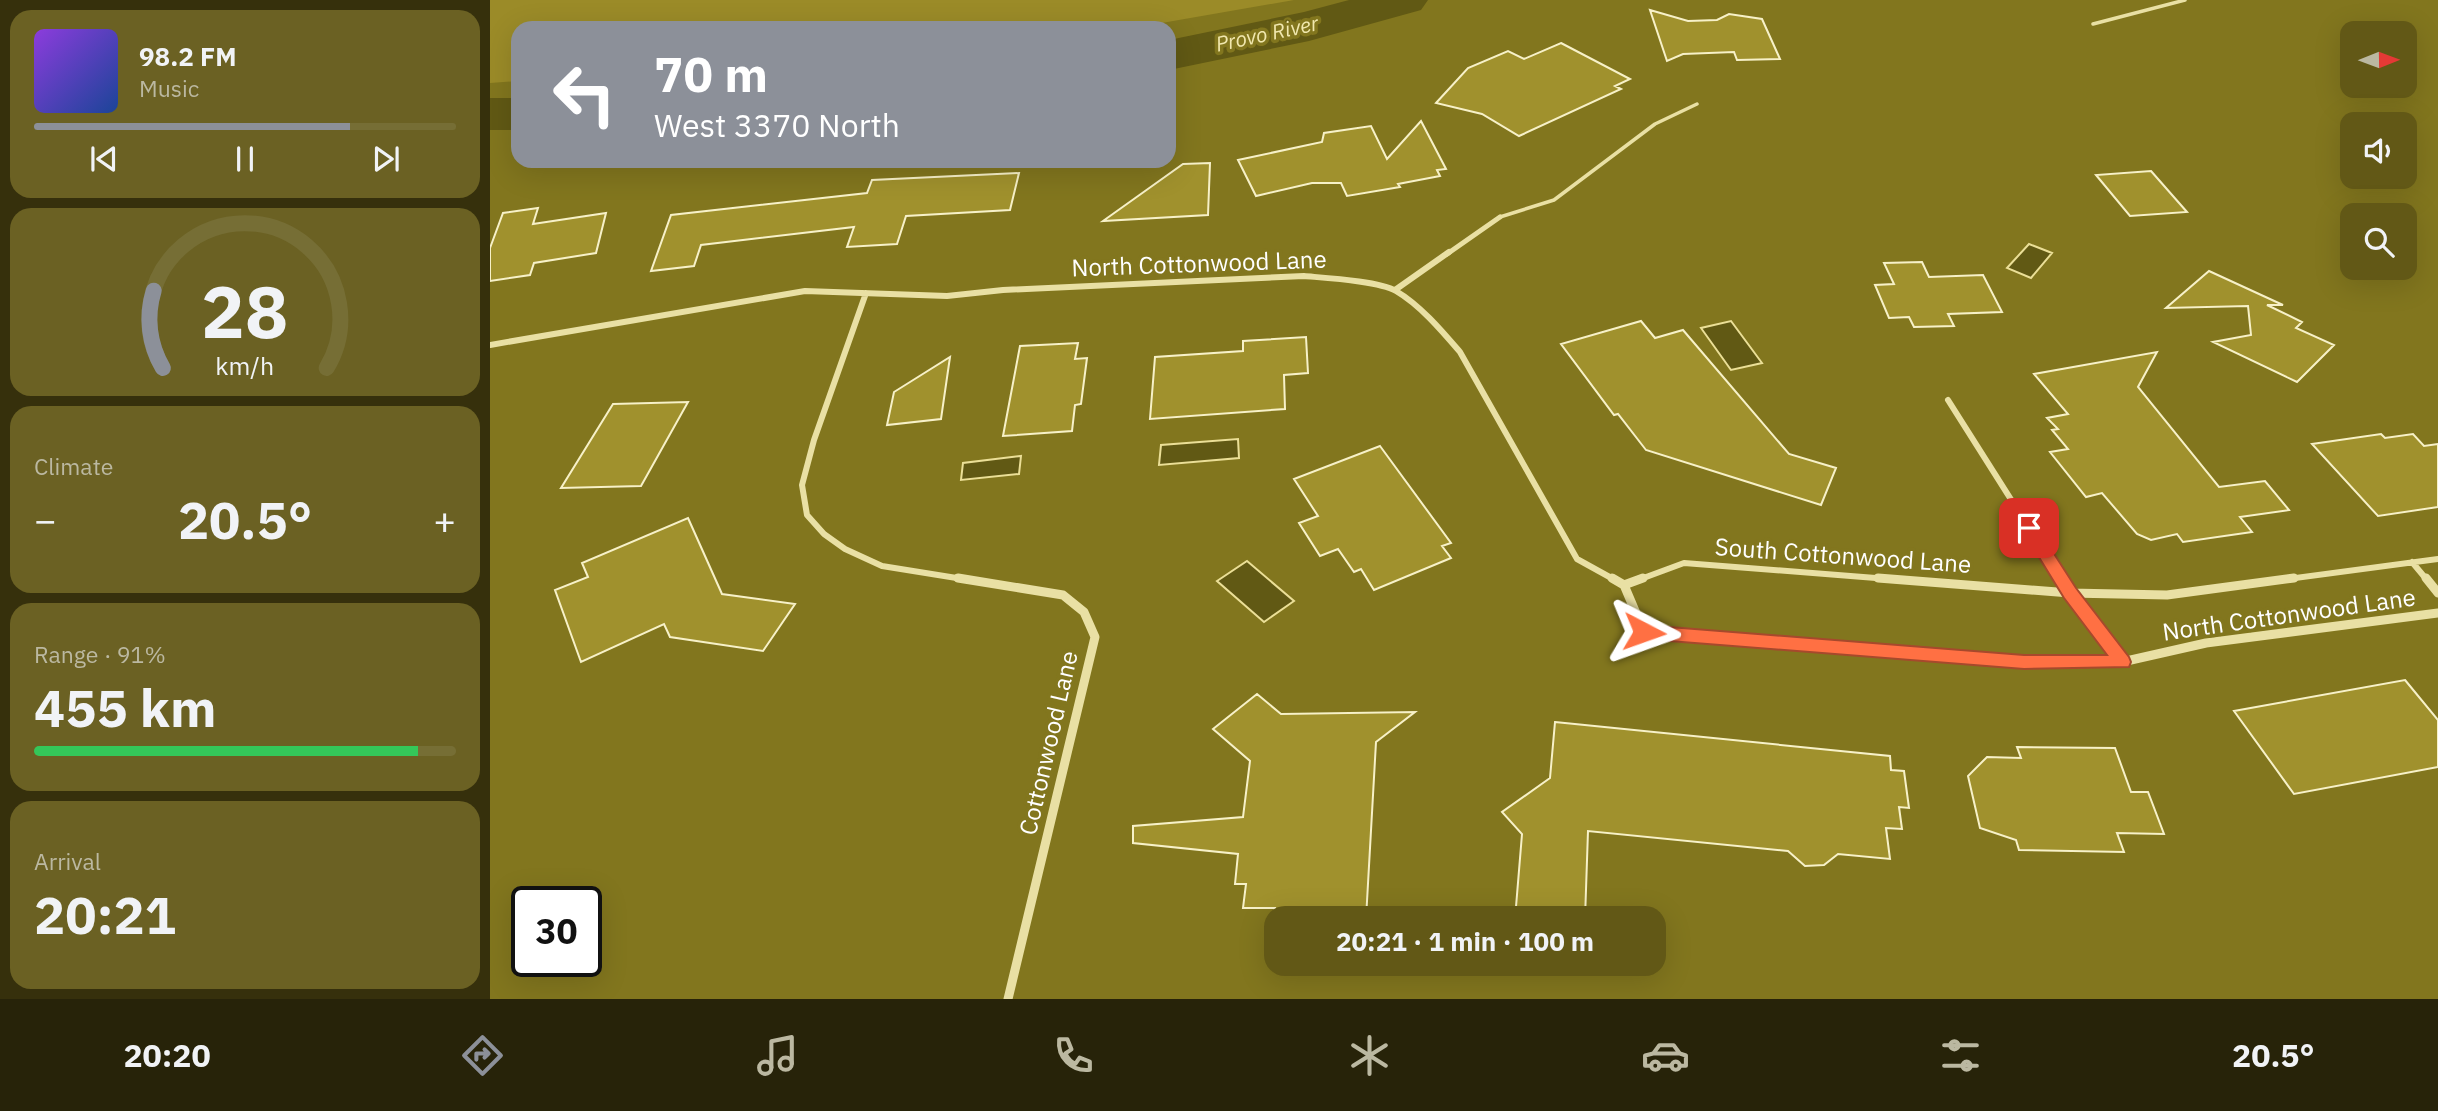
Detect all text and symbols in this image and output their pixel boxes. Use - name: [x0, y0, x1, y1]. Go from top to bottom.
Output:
- water label: Provo River: [1213, 8, 1322, 58]
- north arrow: [2340, 21, 2417, 98]
- map controls: [2340, 21, 2417, 280]
- text: 98.2 FM: [139, 39, 237, 73]
- text: 70 m: [654, 42, 768, 105]
- icon: left: [539, 49, 630, 140]
- text: Music: [139, 73, 199, 103]
- text: West 3370 North: [654, 104, 900, 146]
- button: sound: [2340, 112, 2417, 189]
- icon: previous: [85, 140, 123, 178]
- icon: pause: [226, 140, 264, 178]
- icon: next: [367, 140, 405, 178]
- button: search: [2340, 203, 2417, 280]
- street label: North Cottonwood Lane: [1071, 243, 1327, 283]
- text: 28: [201, 263, 289, 358]
- text: km/h: [216, 348, 274, 381]
- text: Climate: [34, 451, 113, 481]
- text: 20.5°: [178, 486, 312, 553]
- text: −: [34, 495, 57, 544]
- text: +: [433, 495, 456, 544]
- pin: [1999, 498, 2059, 558]
- icon: arrive: [2010, 509, 2048, 547]
- street label: South Cottonwood Lane: [1714, 530, 1972, 580]
- street label: North Cottonwood Lane: [2160, 580, 2417, 648]
- position arrow: [1607, 595, 1681, 669]
- text: Range · 91%: [34, 639, 166, 669]
- street label: Cottonwood Lane: [1011, 647, 1085, 838]
- text: 455 km: [34, 674, 216, 741]
- text: Arrival: [34, 846, 101, 876]
- text: 20:21: [34, 881, 176, 948]
- speed limit sign: 30: [511, 886, 602, 977]
- text: 20:21 · 1 min · 100 m: [1336, 924, 1594, 958]
- icon: directions: [458, 1031, 507, 1080]
- icon: music: [753, 1031, 802, 1080]
- icon: phone: [1049, 1031, 1098, 1080]
- icon: climate: [1345, 1031, 1394, 1080]
- icon: car: [1641, 1031, 1690, 1080]
- icon: filters: [1936, 1031, 1985, 1080]
- text: 20:20: [123, 1034, 211, 1076]
- text: 20.5°: [2232, 1034, 2315, 1076]

